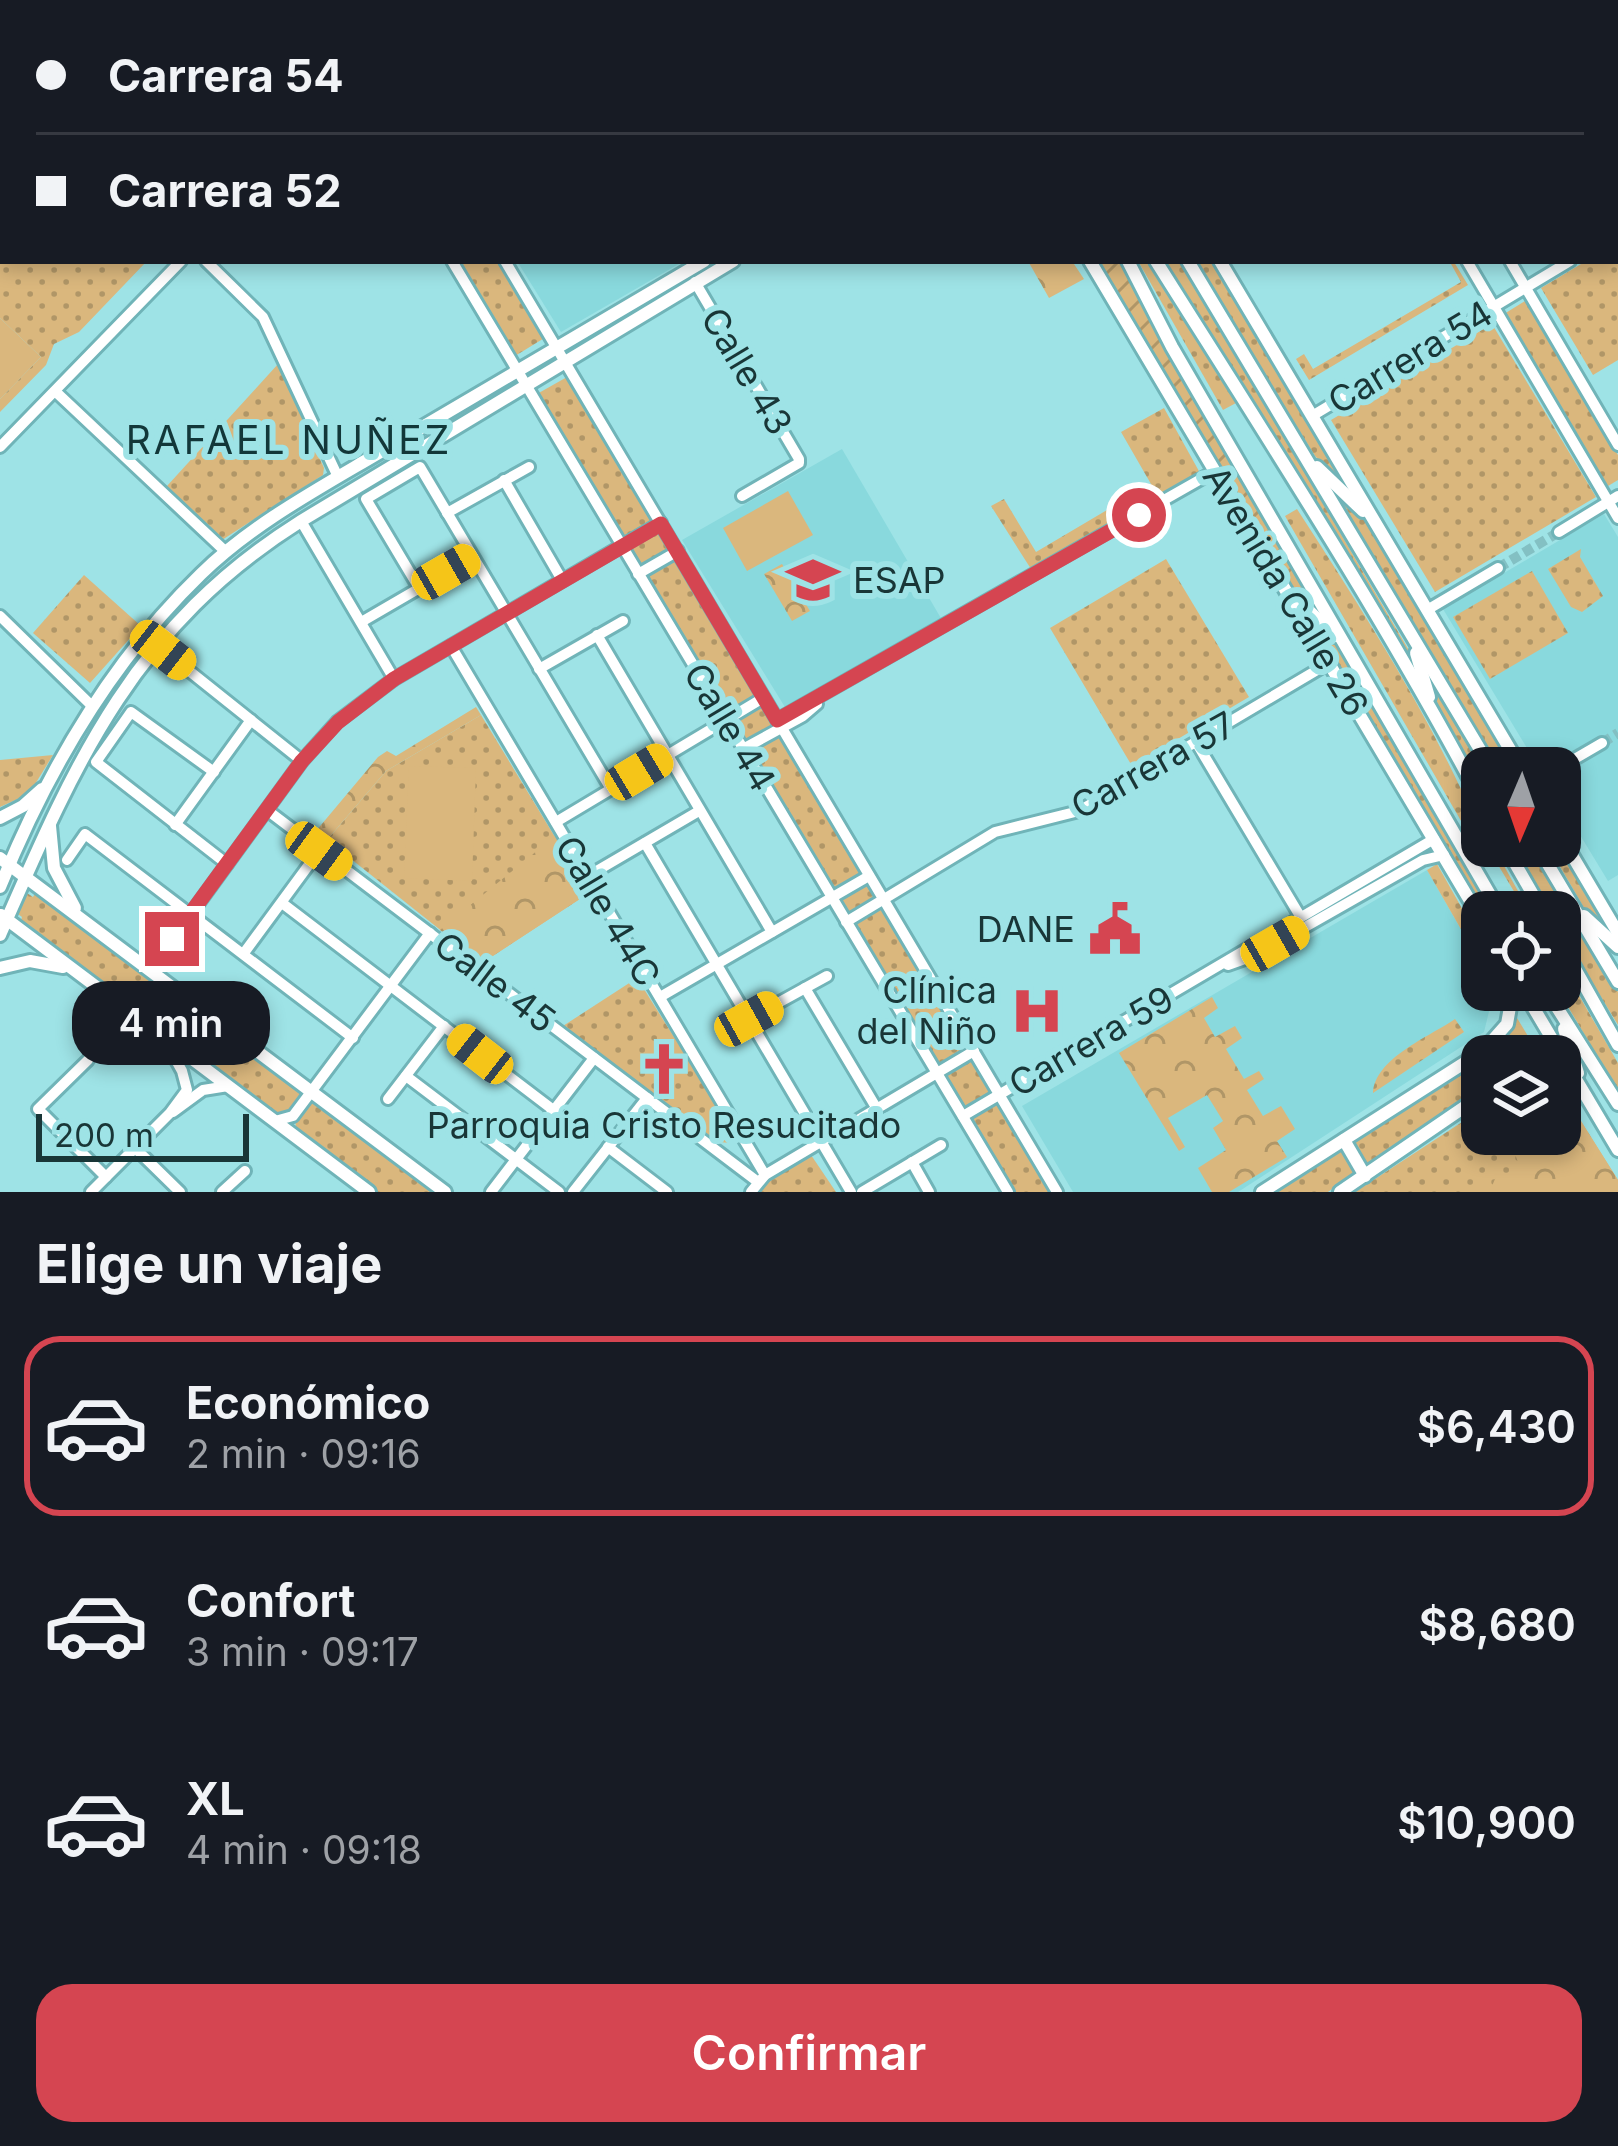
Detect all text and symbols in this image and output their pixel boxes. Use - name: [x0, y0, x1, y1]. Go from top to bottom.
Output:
- text: Carrera 54: [108, 48, 344, 103]
- text: Carrera 52: [108, 163, 342, 218]
- street label: Carrera 54: [1320, 291, 1500, 423]
- street label: Calle 43: [692, 299, 802, 443]
- district label: RAFAEL NUÑEZ: [126, 416, 452, 463]
- street label: Avenida Calle 26: [1194, 458, 1378, 724]
- route start: [1112, 488, 1166, 542]
- car: [406, 538, 486, 606]
- school or university icon: ESAP: [784, 551, 842, 609]
- place label: ESAP: [853, 558, 946, 602]
- car: [124, 614, 202, 686]
- street label: Calle 44: [675, 655, 785, 799]
- street label: Carrera 57: [1063, 702, 1243, 828]
- car: [599, 738, 679, 806]
- north arrow: [1461, 747, 1581, 867]
- map controls: [1461, 747, 1581, 1155]
- car: [279, 815, 359, 887]
- street label: Calle 44C: [546, 828, 670, 994]
- button: locate: [1461, 891, 1581, 1011]
- public building icon: DANE: [1086, 900, 1144, 958]
- place label: DANE: [977, 907, 1075, 951]
- car: [1235, 910, 1315, 978]
- route end: [145, 912, 199, 966]
- street label: Calle 45: [426, 922, 564, 1042]
- place label: Clínica del Niño: [856, 968, 997, 1053]
- street label: Carrera 59: [1001, 976, 1181, 1106]
- callout: 4 min: [73, 981, 271, 1065]
- hospital icon: Clínica del Niño: [1008, 982, 1066, 1040]
- car: [709, 986, 789, 1052]
- text: 4 min: [119, 999, 223, 1046]
- car: [441, 1018, 519, 1090]
- button: layers: [1461, 1035, 1581, 1155]
- church icon: Parroquia Cristo Resucitado: [635, 1040, 693, 1098]
- place label: Parroquia Cristo Resucitado: [427, 1103, 901, 1147]
- scale bar: [36, 1108, 249, 1161]
- text: 200 m: [54, 1115, 154, 1155]
- text: Elige un viaje: [36, 1231, 382, 1296]
- icon: car: [42, 1372, 150, 1480]
- text: Económico: [186, 1375, 430, 1430]
- text: $6,430: [1417, 1399, 1576, 1454]
- text: 2 min · 09:16: [186, 1430, 421, 1477]
- icon: car: [42, 1570, 150, 1678]
- text: Confort: [186, 1573, 355, 1628]
- text: $8,680: [1419, 1597, 1576, 1652]
- text: 3 min · 09:17: [186, 1628, 419, 1675]
- icon: car: [42, 1768, 150, 1876]
- text: XL: [186, 1771, 245, 1826]
- text: $10,900: [1397, 1795, 1576, 1850]
- text: 4 min · 09:18: [186, 1826, 422, 1873]
- button: Confirmar: [36, 1984, 1582, 2122]

